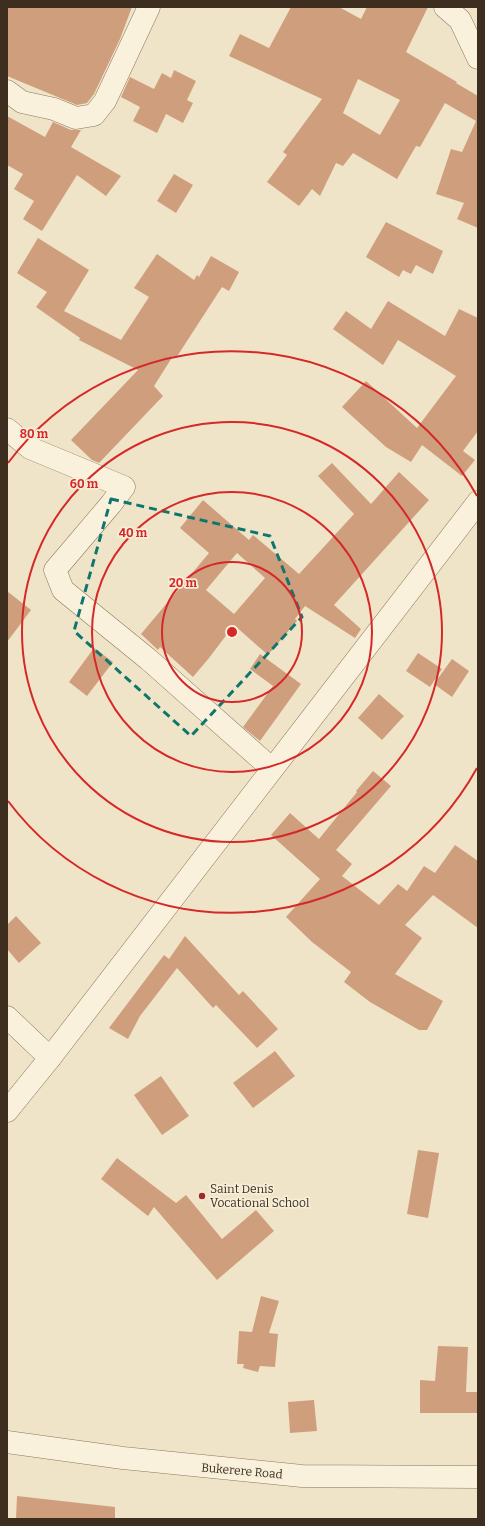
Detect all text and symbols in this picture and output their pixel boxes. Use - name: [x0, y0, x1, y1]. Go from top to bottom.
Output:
- text: 80 m: [20, 427, 49, 441]
- text: 60 m: [70, 477, 99, 491]
- text: 40 m: [119, 526, 148, 540]
- text: 20 m: [169, 576, 198, 590]
- centre of rings: [225, 625, 239, 639]
- place label: Saint Denis Vocational School: [210, 1182, 310, 1210]
- marker: Saint Denis Vocational School: [197, 1191, 207, 1201]
- street label: Bukerere Road: [201, 1460, 283, 1482]

